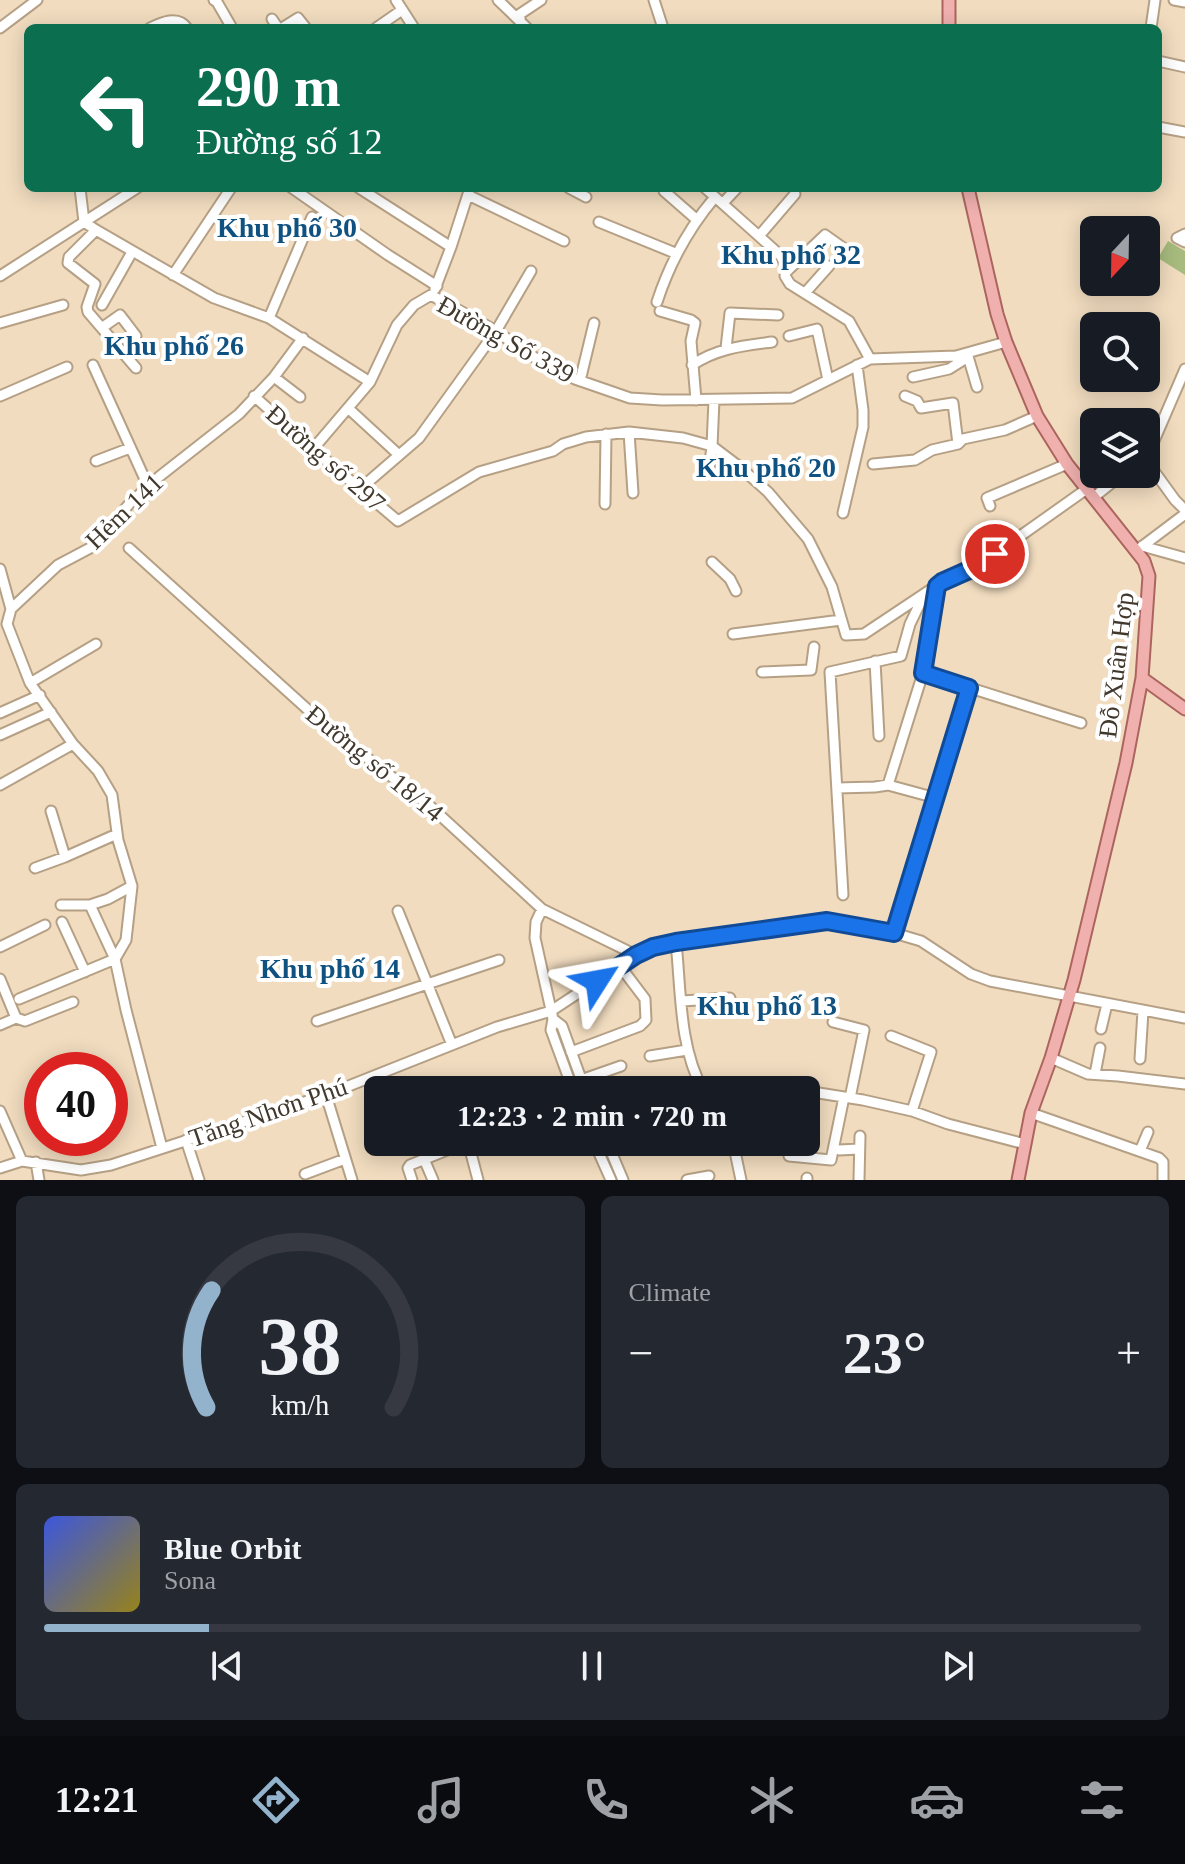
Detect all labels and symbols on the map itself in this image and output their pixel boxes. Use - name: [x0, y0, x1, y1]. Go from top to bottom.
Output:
- district label: Khu phố 30: [217, 212, 357, 243]
- north arrow: [1080, 216, 1160, 296]
- district label: Khu phố 32: [721, 239, 861, 270]
- street label: Đường Số 339: [432, 290, 579, 389]
- district label: Khu phố 26: [104, 330, 244, 361]
- street label: Đường số 297: [260, 399, 391, 518]
- district label: Khu phố 20: [696, 452, 836, 483]
- street label: Hẻm 141: [80, 468, 169, 555]
- pin: [961, 520, 1029, 588]
- street label: Đỗ Xuân Hợp: [1093, 591, 1140, 740]
- street label: Đường số 18/14: [300, 699, 449, 828]
- position arrow: [555, 939, 639, 1023]
- district label: Khu phố 14: [260, 953, 400, 984]
- district label: Khu phố 13: [697, 990, 837, 1021]
- speed limit sign: 40: [24, 1052, 128, 1156]
- street label: Tăng Nhơn Phú: [185, 1072, 351, 1153]

